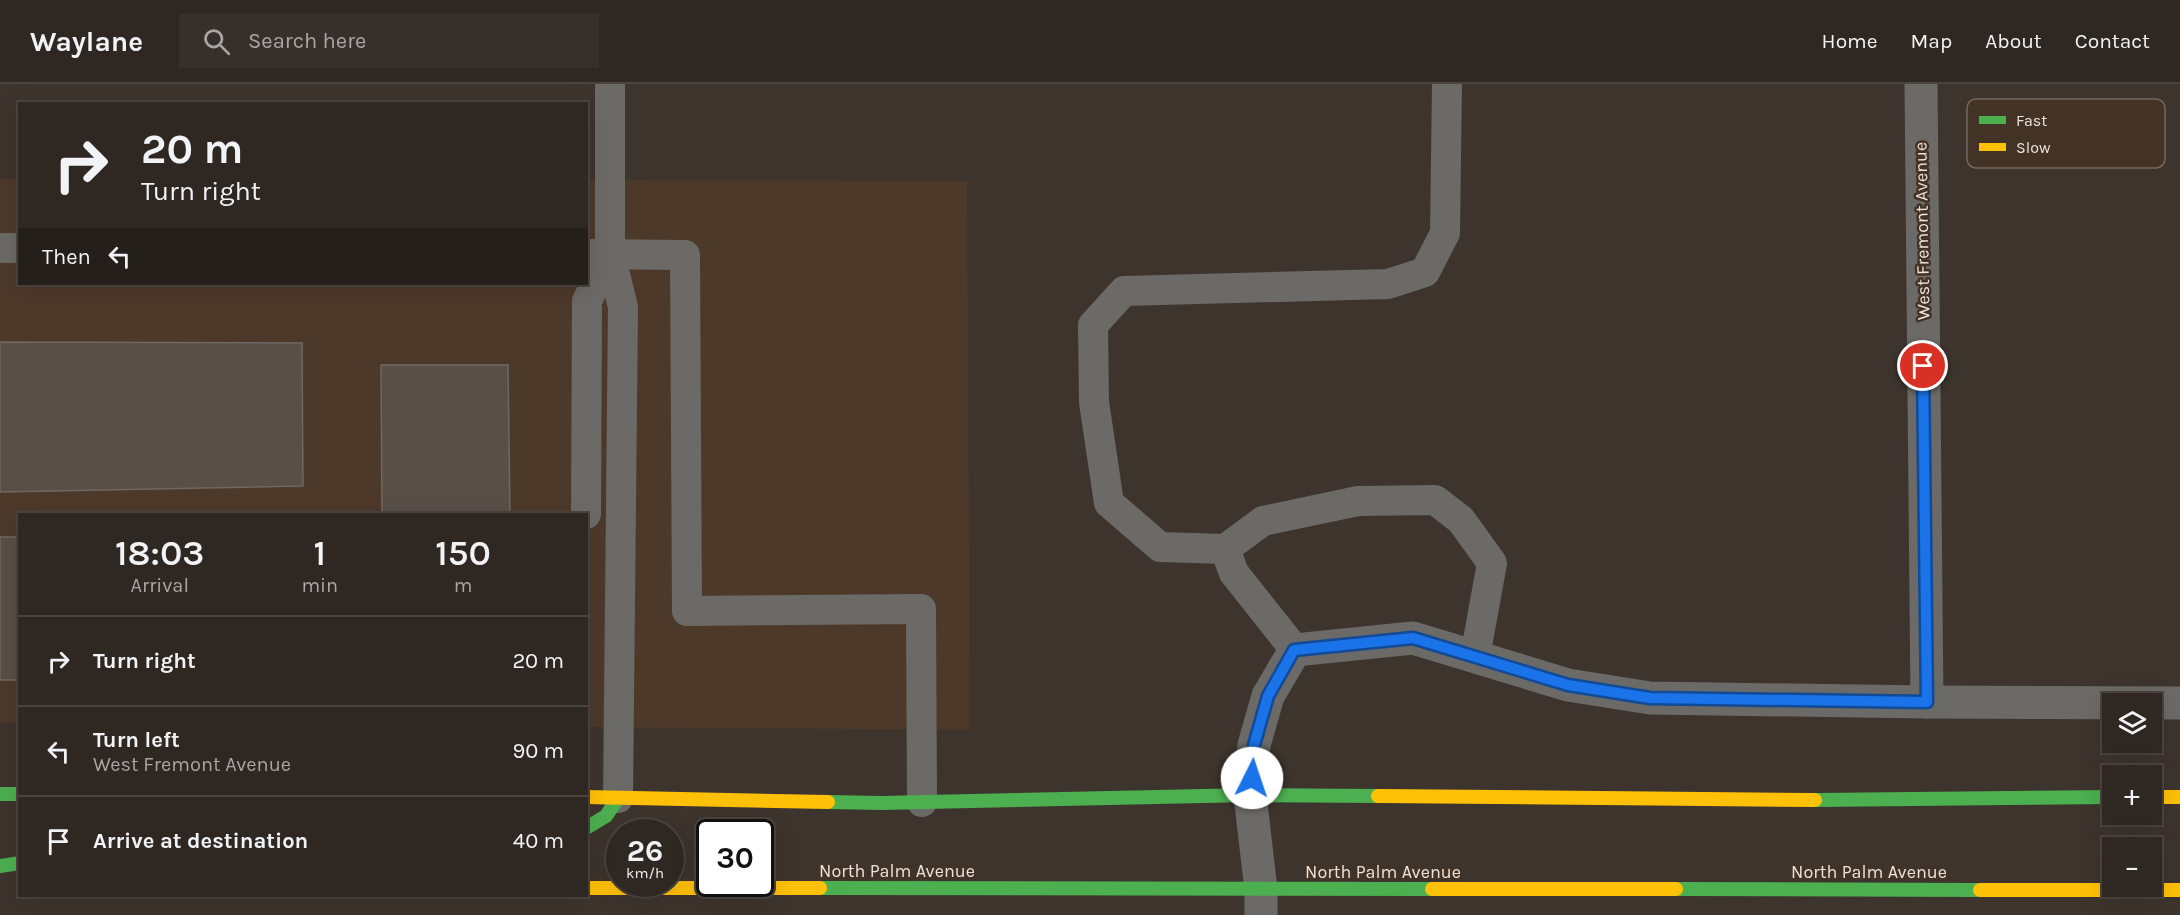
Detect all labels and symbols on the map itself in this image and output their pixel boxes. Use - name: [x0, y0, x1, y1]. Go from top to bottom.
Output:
- legend: [1967, 99, 2165, 168]
- text: Fast: [2016, 111, 2047, 130]
- text: Slow: [2016, 138, 2051, 157]
- street label: West Fremont Avenue: [1909, 142, 1935, 320]
- pin: [1897, 340, 1948, 391]
- position arrow: [1220, 746, 1284, 810]
- speed limit sign: 30: [696, 819, 774, 897]
- street label: North Palm Avenue: [819, 860, 975, 882]
- street label: North Palm Avenue: [1305, 861, 1461, 883]
- street label: North Palm Avenue: [1791, 861, 1947, 883]

